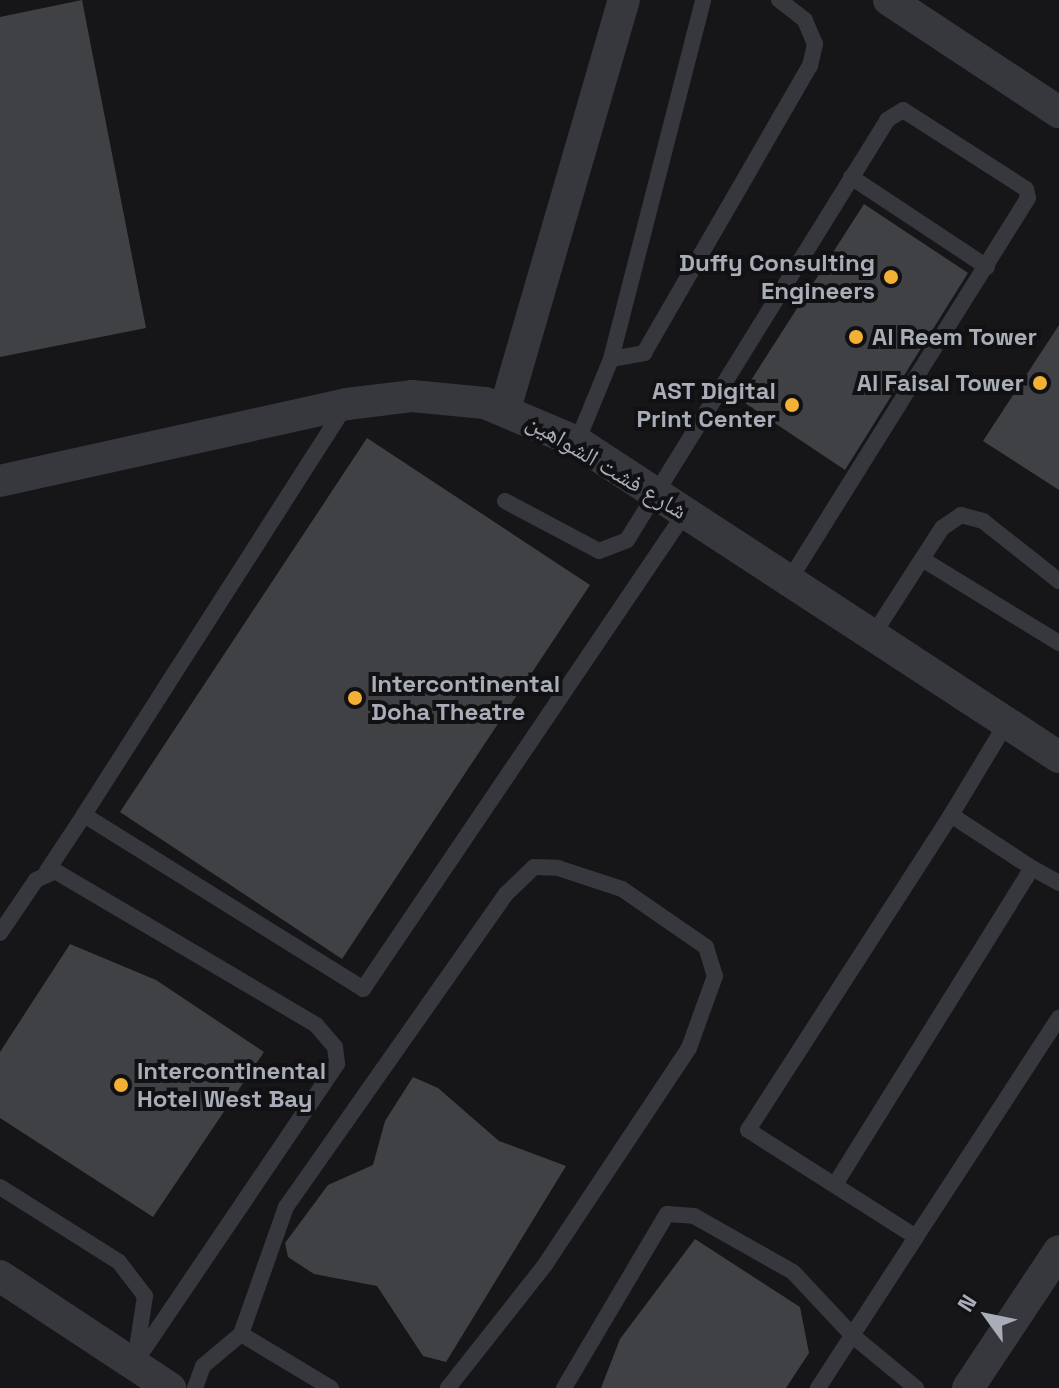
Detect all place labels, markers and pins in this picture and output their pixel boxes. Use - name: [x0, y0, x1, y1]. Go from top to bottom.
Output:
- place label: Duffy Consulting Engineers: [679, 249, 875, 305]
- marker: Duffy Consulting Engineers: [882, 268, 900, 286]
- place label: Al Reem Tower: [872, 323, 1038, 351]
- marker: Al Reem Tower: [847, 328, 865, 346]
- place label: Al Faisal Tower: [856, 369, 1024, 397]
- marker: Al Faisal Tower: [1031, 374, 1049, 392]
- place label: AST Digital Print Center: [637, 377, 776, 433]
- marker: AST Digital Print Center: [783, 396, 801, 414]
- place label: Intercontinental Doha Theatre: [371, 670, 560, 726]
- marker: Intercontinental Doha Theatre: [346, 689, 364, 707]
- place label: Intercontinental Hotel West Bay: [137, 1057, 326, 1113]
- marker: Intercontinental Hotel West Bay: [112, 1076, 130, 1094]

